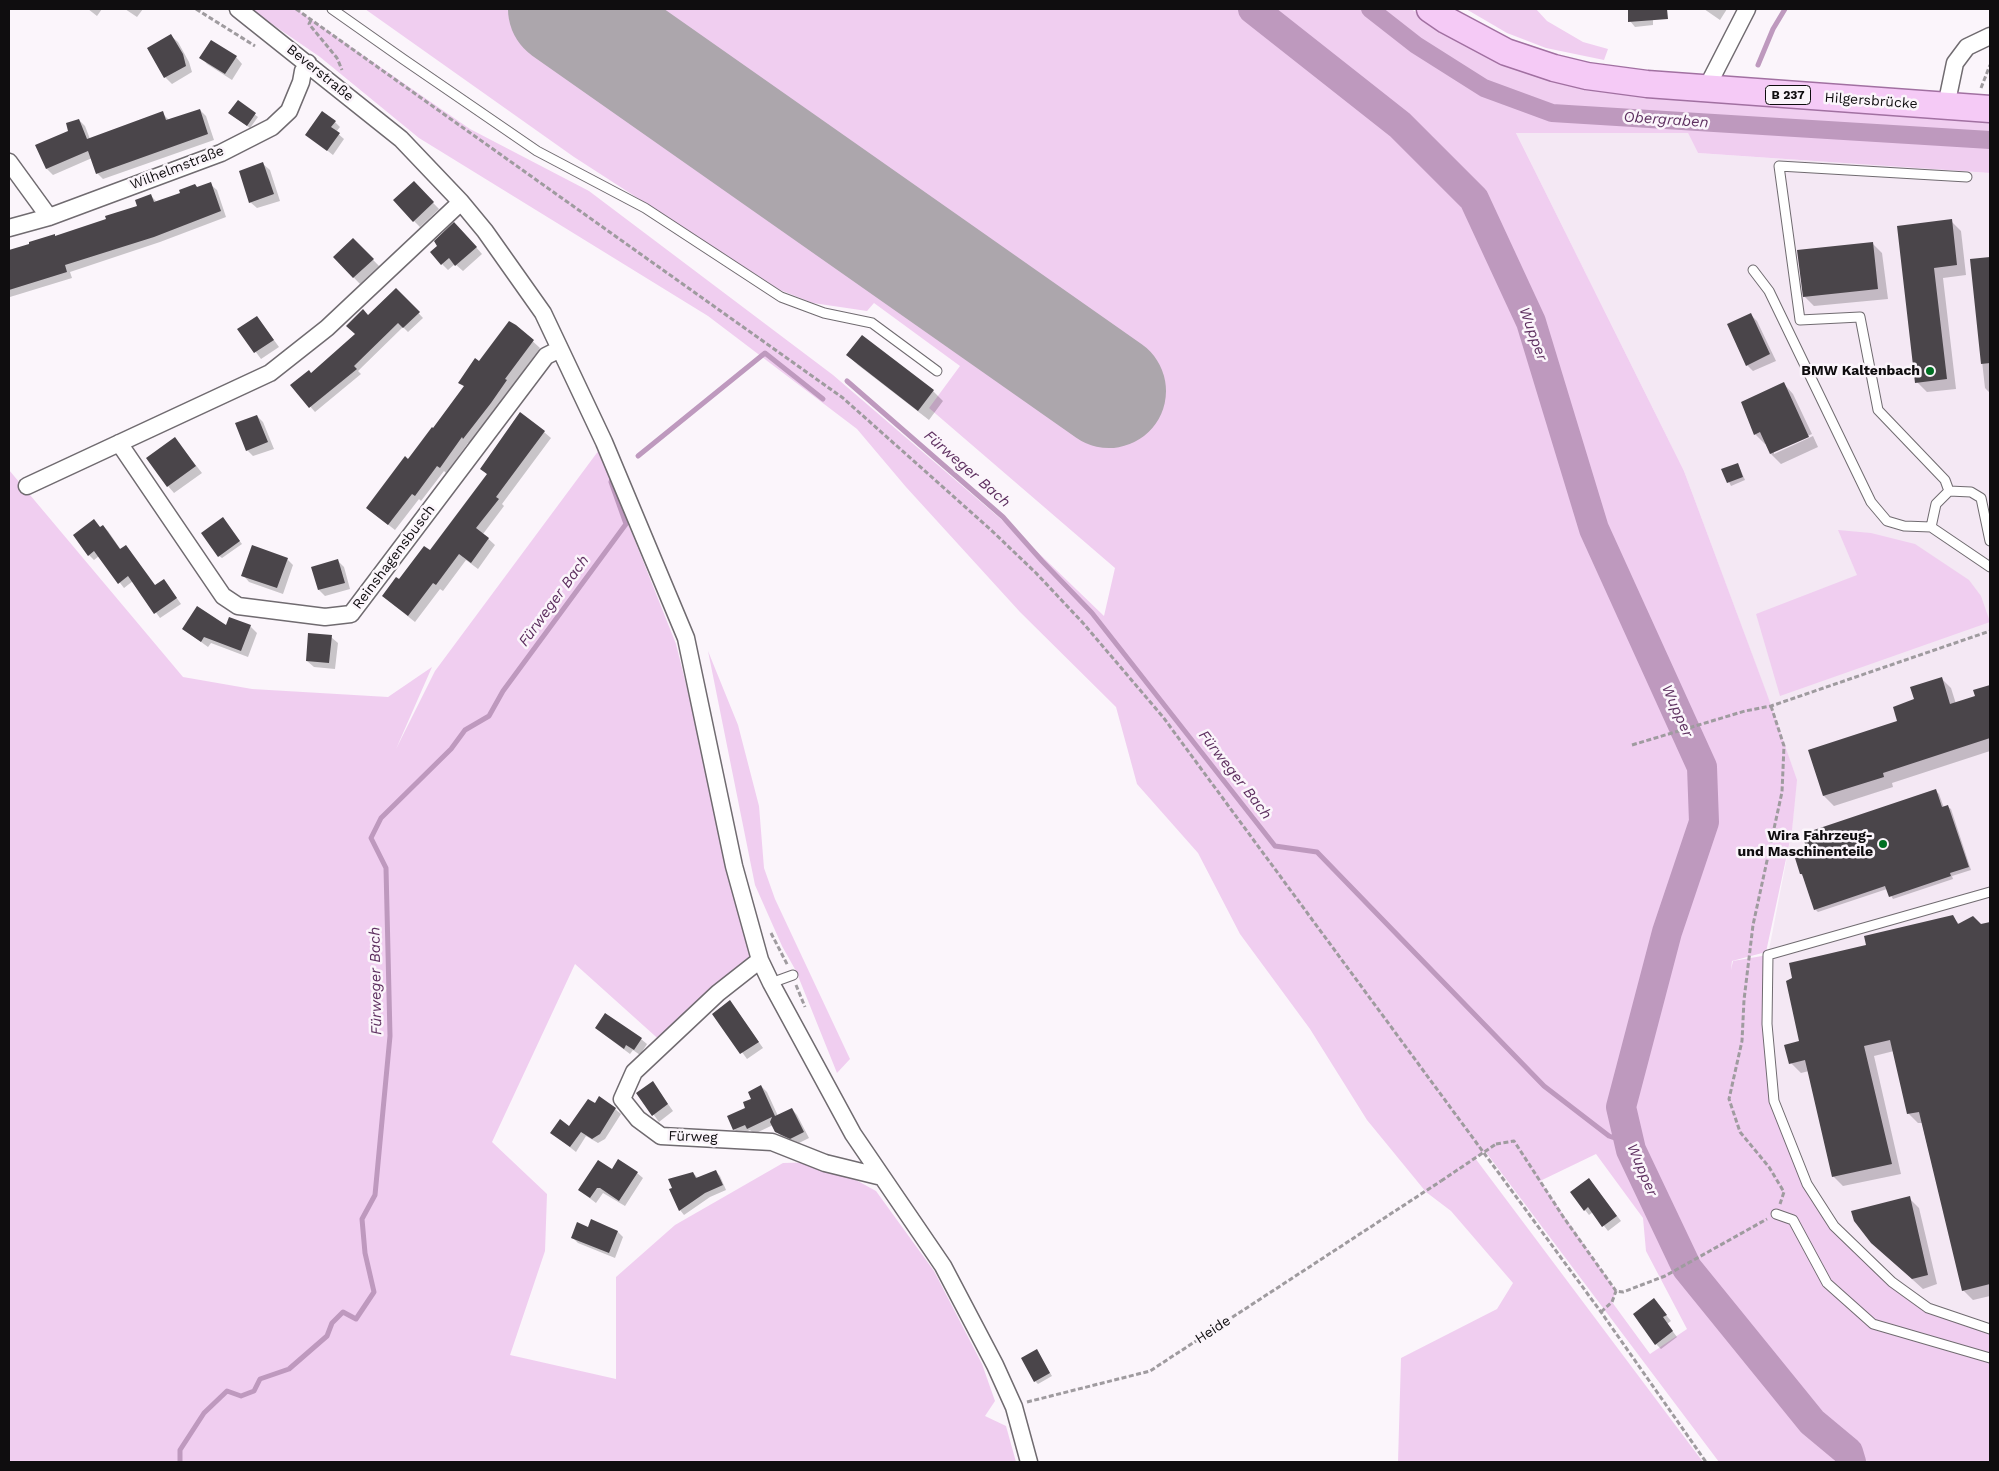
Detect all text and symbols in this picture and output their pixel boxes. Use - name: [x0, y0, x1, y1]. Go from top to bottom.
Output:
- street label: Beverstraße: [283, 41, 357, 105]
- road number: B 237: [1766, 86, 1810, 104]
- street label: Hilgersbrücke: [1824, 89, 1918, 113]
- water label: Obergraben: [1623, 108, 1709, 132]
- street label: Wilhelmstraße: [128, 142, 226, 194]
- water label: Wupper: [1515, 305, 1551, 363]
- place label: BMW Kaltenbach: [1801, 363, 1920, 379]
- marker: BMW Kaltenbach: [1924, 365, 1936, 377]
- water label: Fürweger Bach: [920, 427, 1014, 511]
- street label: Reinshagensbusch: [349, 501, 439, 613]
- water label: Fürweger Bach: [515, 552, 593, 650]
- water label: Wupper: [1657, 682, 1697, 740]
- water label: Fürweger Bach: [1195, 727, 1275, 823]
- place label: Wira Fahrzeug- und Maschinenteile: [1738, 828, 1873, 860]
- marker: Wira Fahrzeug- und Maschinenteile: [1877, 838, 1889, 850]
- water label: Fürweger Bach: [366, 927, 386, 1035]
- street label: Fürweg: [668, 1128, 718, 1146]
- water label: Wupper: [1623, 1141, 1661, 1199]
- street label: Heide: [1192, 1312, 1234, 1348]

